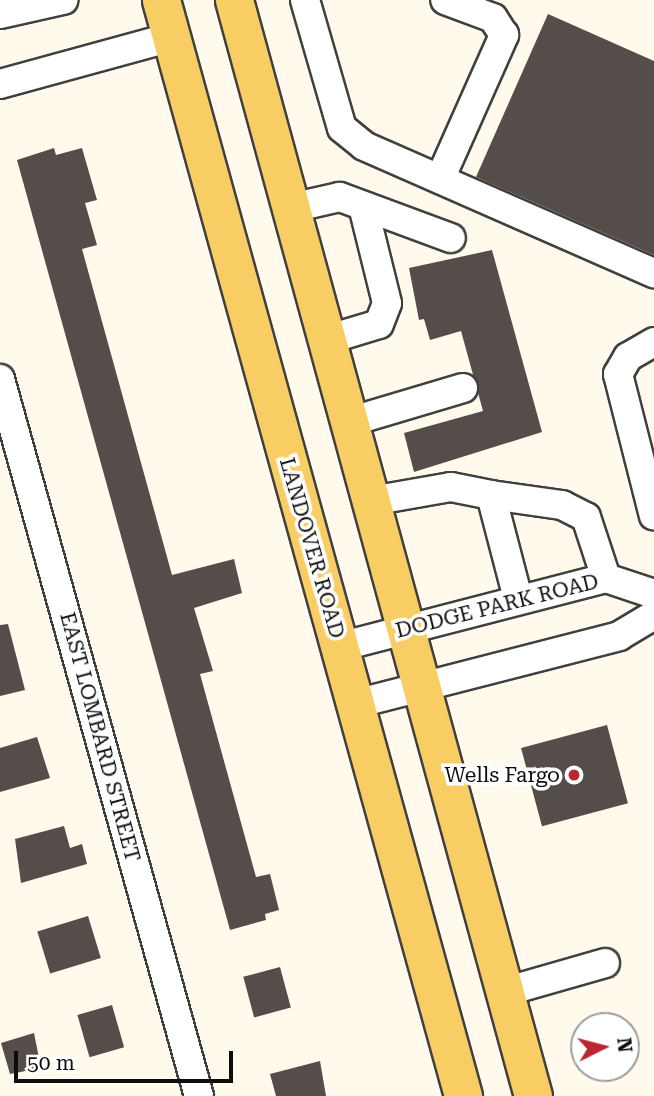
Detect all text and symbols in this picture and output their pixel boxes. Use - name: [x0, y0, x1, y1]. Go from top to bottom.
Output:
- street label: LANDOVER ROAD: [274, 455, 350, 641]
- street label: DODGE PARK ROAD: [393, 569, 601, 643]
- street label: EAST LOMBARD STREET: [55, 609, 145, 865]
- place label: Wells Fargo: [444, 762, 560, 788]
- marker: Wells Fargo: [566, 767, 582, 783]
- north arrow: [570, 1012, 640, 1082]
- scale bar: [18, 1036, 236, 1080]
- text: N: [612, 1036, 637, 1053]
- text: 50 m: [27, 1051, 75, 1075]

